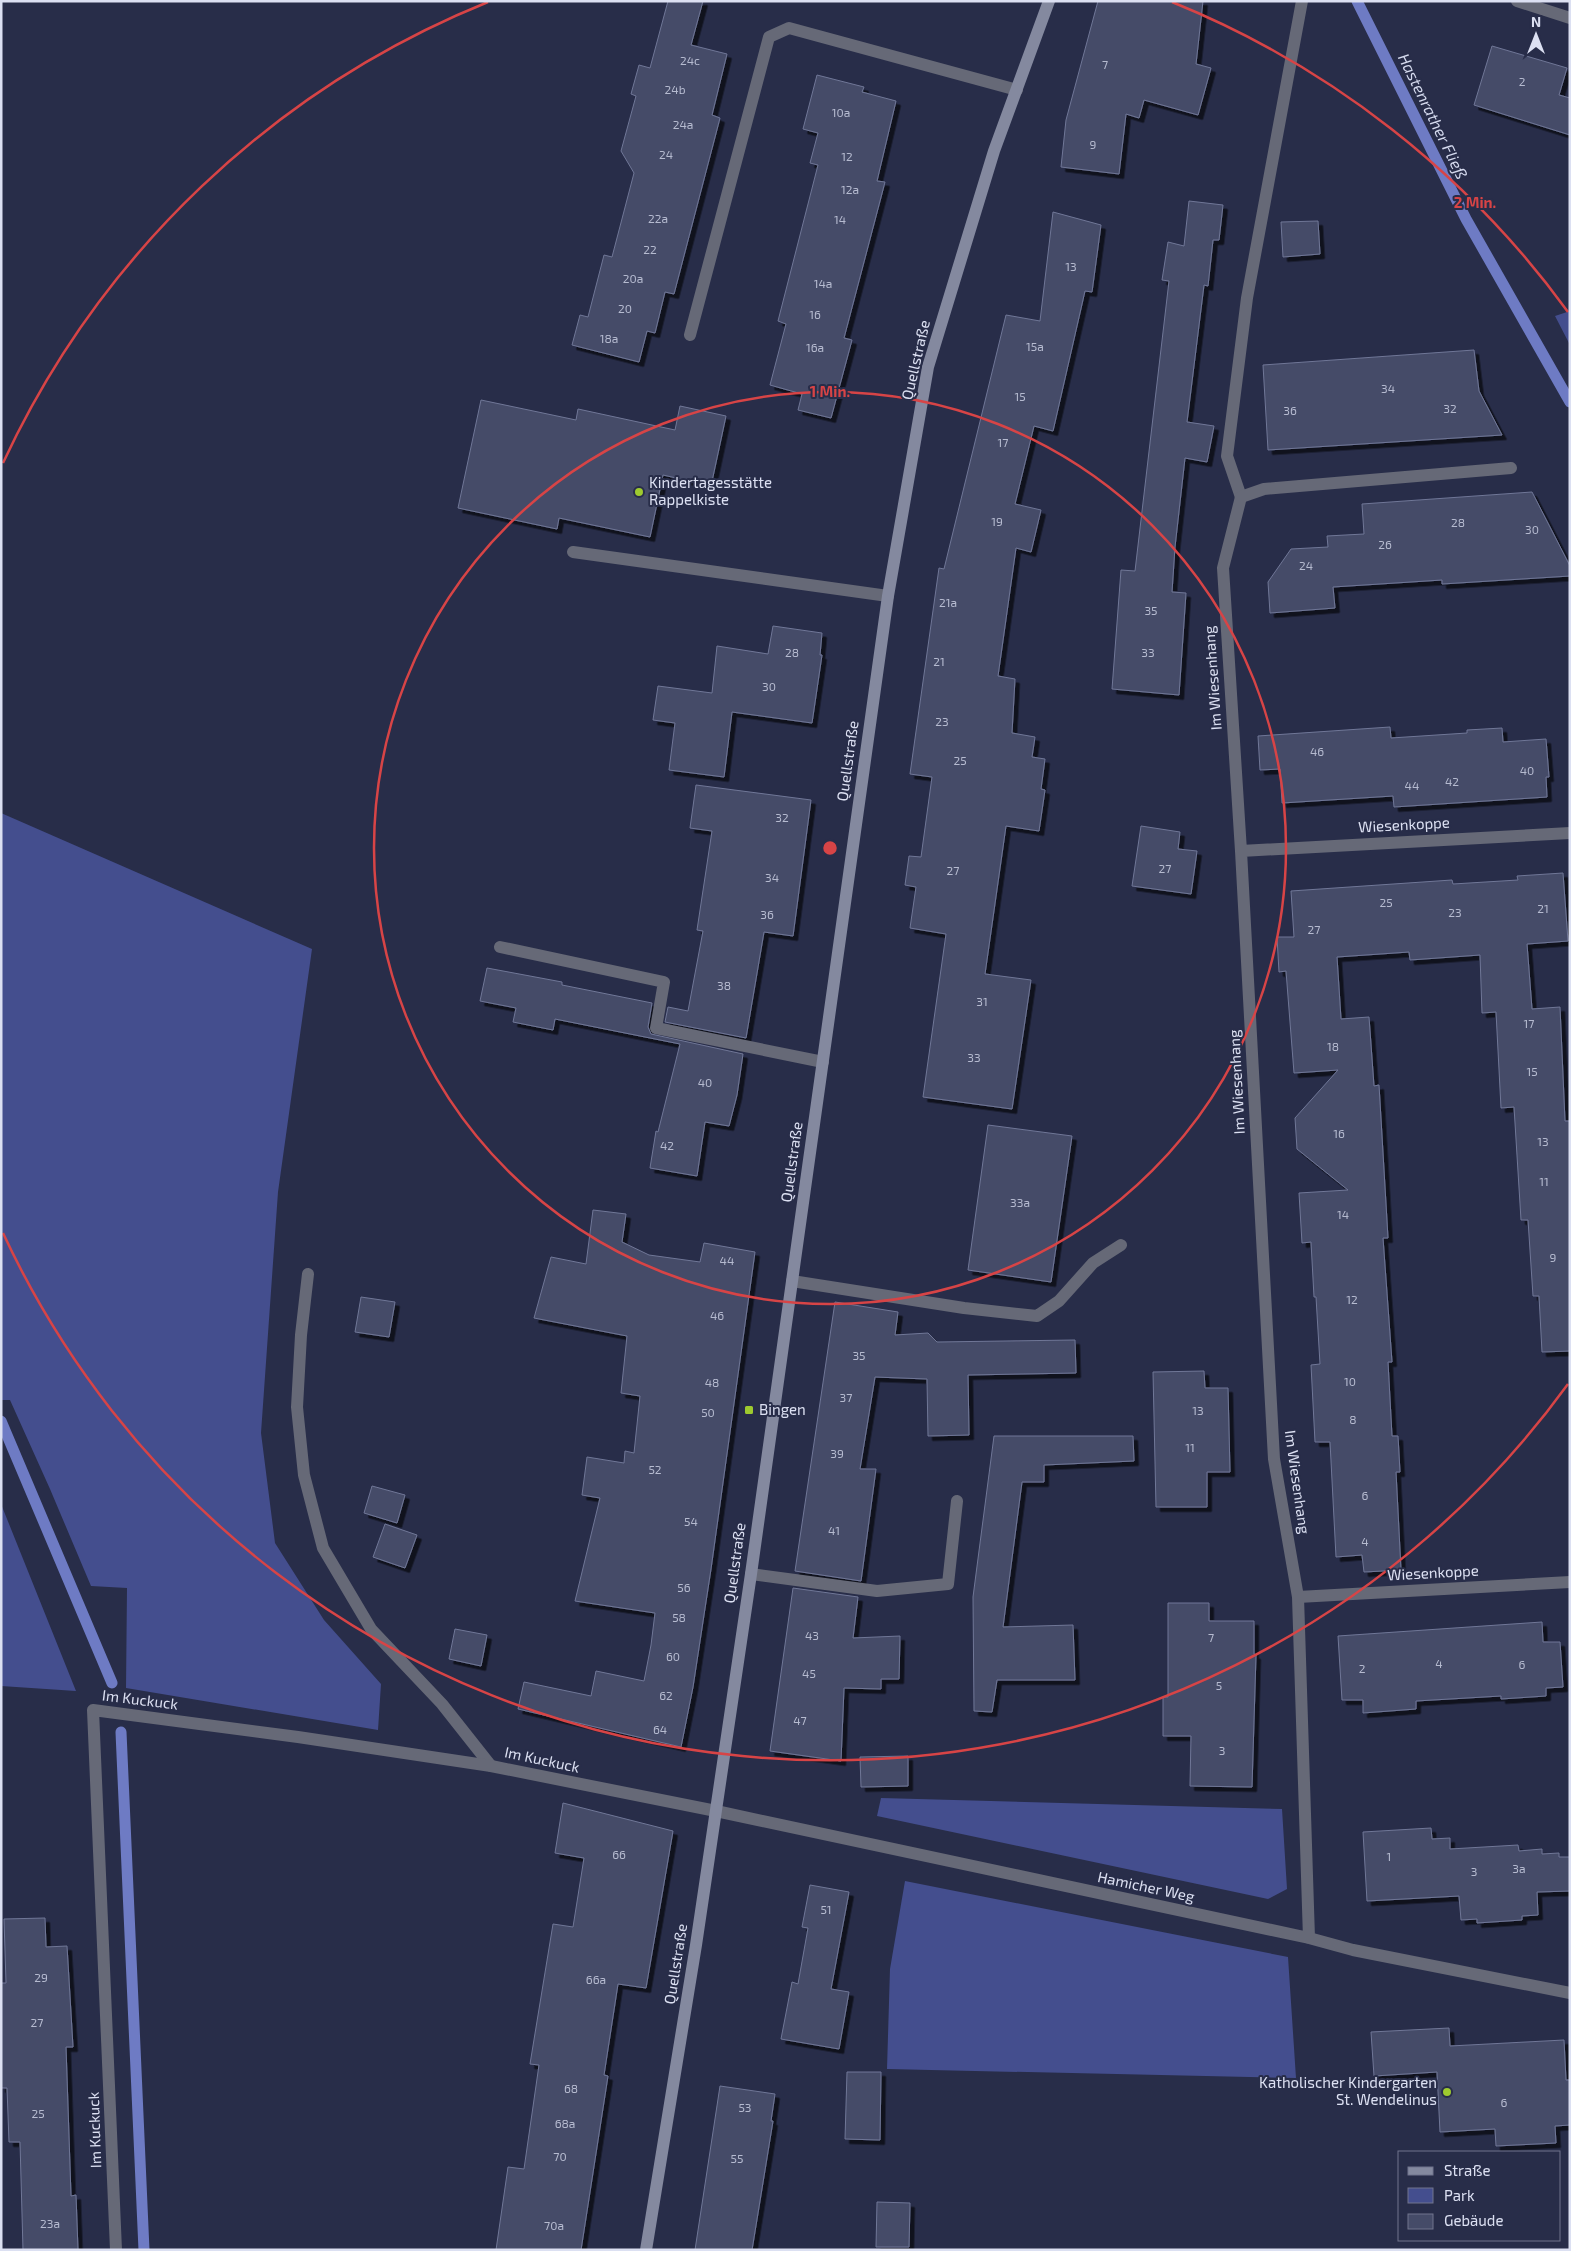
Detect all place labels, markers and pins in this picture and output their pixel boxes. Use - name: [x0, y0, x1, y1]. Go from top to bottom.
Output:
- place label: Kindertagesstätte Rappelkiste: [649, 473, 772, 508]
- marker: Kindertagesstätte Rappelkiste: [633, 486, 645, 498]
- centre of rings: [821, 839, 839, 857]
- place label: Bingen: [759, 1400, 806, 1418]
- marker: Bingen: [743, 1404, 755, 1416]
- place label: Katholischer Kindergarten St. Wendelinus: [1259, 2073, 1437, 2108]
- marker: Katholischer Kindergarten St. Wendelinus: [1441, 2086, 1453, 2098]

